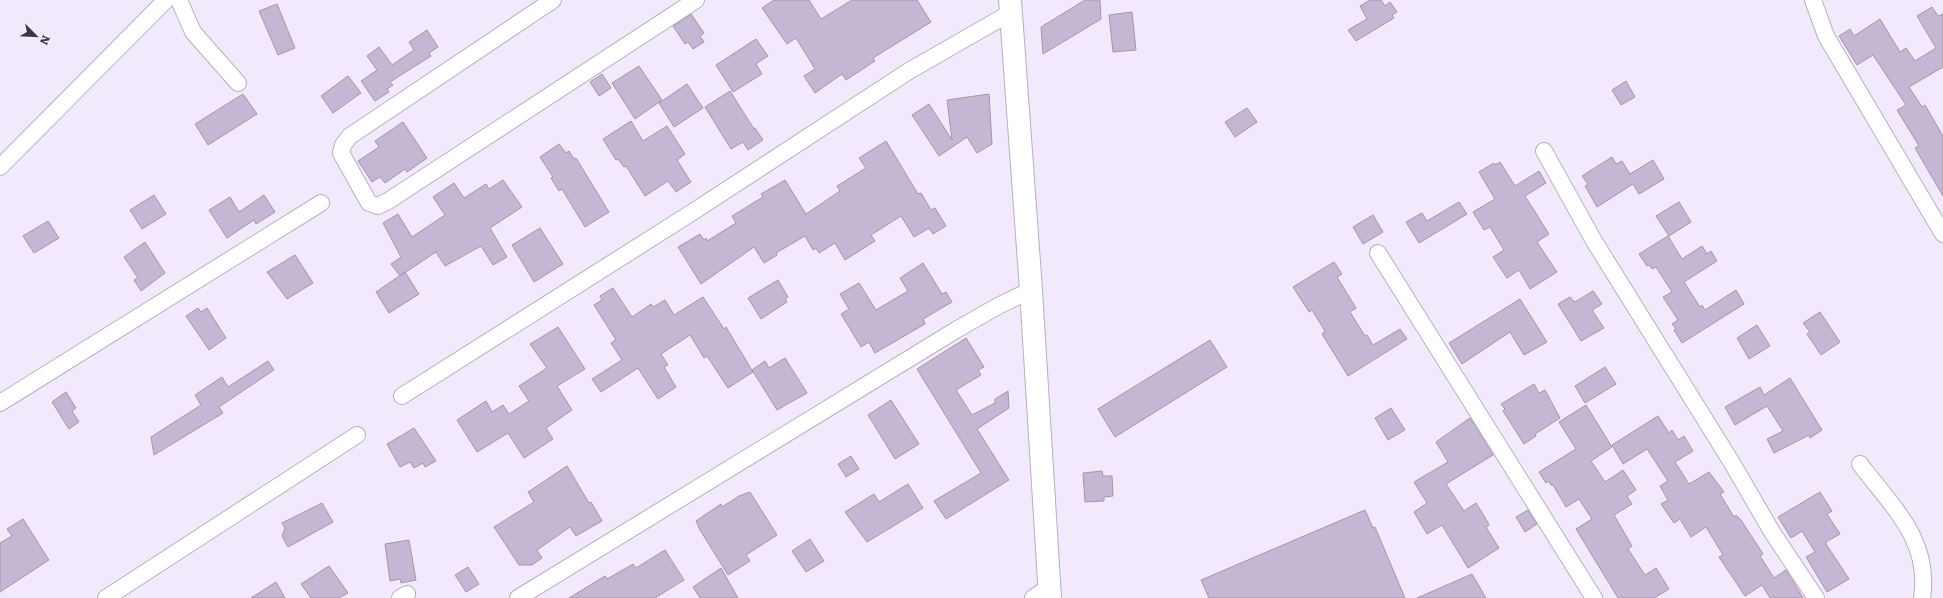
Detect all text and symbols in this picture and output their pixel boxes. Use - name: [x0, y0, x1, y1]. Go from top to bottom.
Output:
- north arrow: [16, 16, 56, 56]
- text: N: [37, 33, 55, 48]

